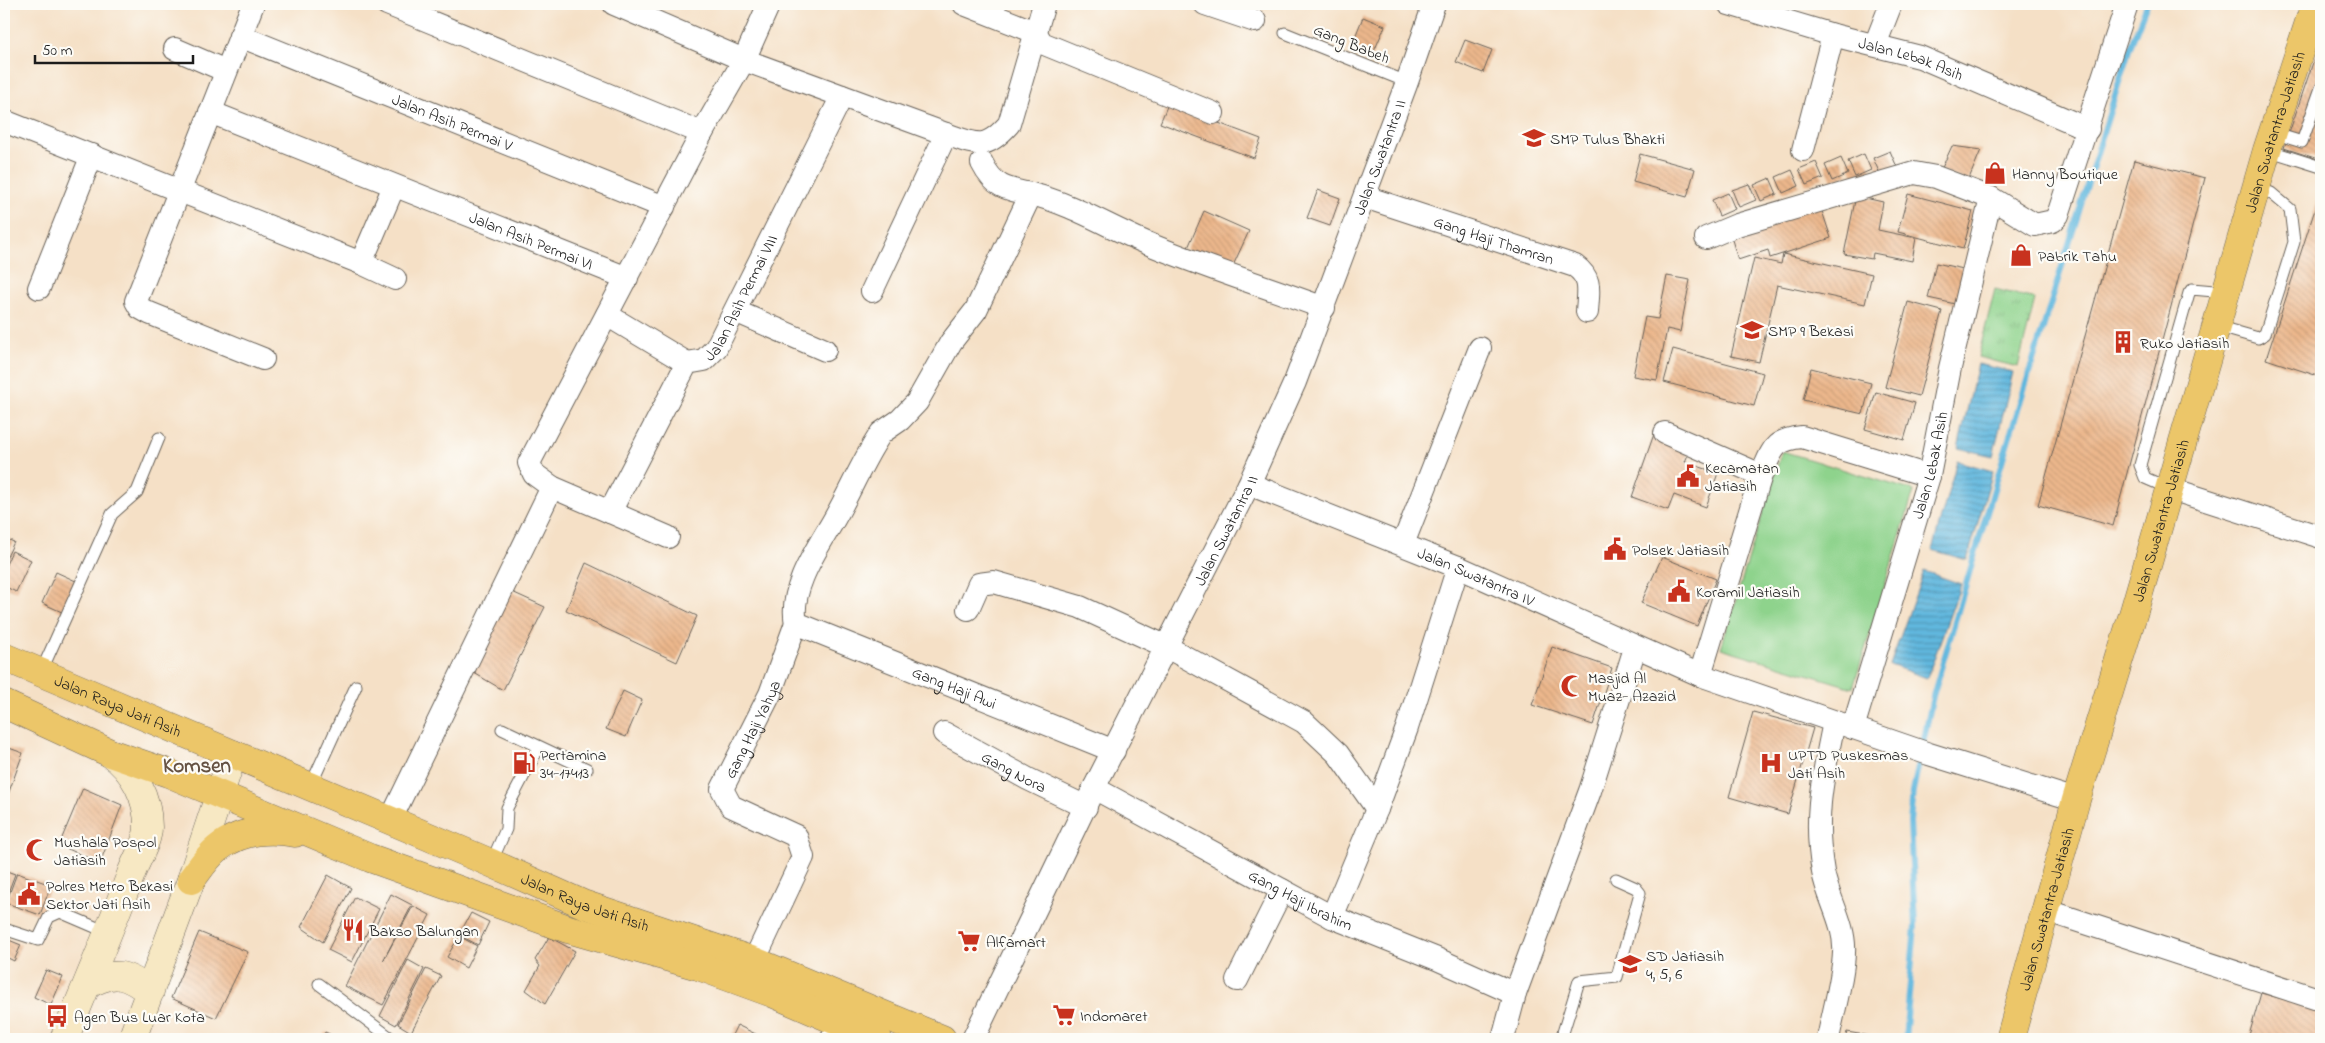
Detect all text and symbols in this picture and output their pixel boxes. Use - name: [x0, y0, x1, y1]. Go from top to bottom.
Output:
- street label: Gang Babeh: [1309, 19, 1393, 71]
- scale bar: [35, 32, 192, 64]
- street label: Jalan Lebak Asih: [1856, 32, 1967, 88]
- text: 50 m: [42, 40, 73, 62]
- street label: Jalan Swatantra-Jatiasih: [2240, 48, 2313, 216]
- street label: Jalan Asih Permai V: [388, 88, 516, 159]
- street label: Jalan Swatantra II: [1348, 96, 1413, 219]
- school or university icon: SMP Tulus Bhakti: [1521, 125, 1547, 151]
- place label: SMP Tulus Bhakti: [1550, 128, 1665, 152]
- shop icon: Hanny Boutique: [1982, 160, 2008, 186]
- place label: Hanny Boutique: [2012, 163, 2119, 187]
- street label: Jalan Asih Permai VI: [465, 206, 596, 277]
- street label: Gang Haji Thamran: [1430, 210, 1557, 272]
- street label: Jalan Asih Permai VIII: [699, 231, 785, 368]
- shop icon: Pabrik Tahu: [2008, 242, 2034, 268]
- place label: Pabrik Tahu: [2038, 245, 2117, 269]
- school or university icon: SMP 9 Bekasi: [1739, 317, 1765, 343]
- place label: SMP 9 Bekasi: [1768, 320, 1854, 344]
- building icon: Ruko Jatiasih: [2110, 329, 2136, 355]
- place label: Ruko Jatiasih: [2140, 332, 2229, 356]
- street label: Jalan Lebak Asih: [1907, 410, 1955, 522]
- street label: Jalan Swatantra-Jatiasih: [2127, 437, 2197, 605]
- place label: Kecamatan Jatiasih: [1705, 457, 1779, 499]
- public building icon: Kecamatan Jatiasih: [1675, 463, 1701, 489]
- street label: Jalan Swatantra II: [1189, 472, 1265, 591]
- public building icon: Polsek Jatiasih: [1602, 536, 1628, 562]
- place label: Polsek Jatiasih: [1632, 539, 1729, 563]
- street label: Jalan Swatantra IV: [1413, 542, 1538, 614]
- public building icon: Koramil Jatiasih: [1666, 578, 1692, 604]
- place label: Koramil Jatiasih: [1696, 581, 1800, 605]
- street label: Gang Haji Awi: [908, 661, 1000, 717]
- place label: Masjid Al Muaz- Azazid: [1588, 667, 1676, 709]
- street label: Jalan Raya Jati Asih: [50, 670, 185, 745]
- mosque icon: Masjid Al Muaz- Azazid: [1559, 673, 1585, 699]
- street label: Gang Haji Yahya: [719, 677, 788, 783]
- place label: Pertamina 34-17413: [540, 744, 606, 786]
- place label: UPTD Puskesmas Jati Asih: [1788, 744, 1908, 786]
- street label: Gang Nora: [977, 746, 1050, 800]
- fuel station icon: Pertamina 34-17413: [511, 750, 537, 776]
- hospital icon: UPTD Puskesmas Jati Asih: [1758, 750, 1784, 776]
- district label: Komsen: [163, 752, 231, 782]
- street label: Jalan Swatantra-Jatiasih: [2014, 825, 2082, 994]
- place label: Mushala Pospol Jatiasih: [54, 831, 157, 873]
- mosque icon: Mushala Pospol Jatiasih: [24, 837, 50, 863]
- street label: Gang Haji Ibrahim: [1244, 864, 1356, 938]
- street label: Jalan Raya Jati Asih: [517, 868, 652, 939]
- place label: Polres Metro Bekasi Sektor Jati Asih: [46, 875, 173, 917]
- public building icon: Polres Metro Bekasi Sektor Jati Asih: [16, 881, 42, 907]
- restaurant icon: Bakso Balungan: [340, 917, 366, 943]
- place label: Bakso Balungan: [368, 920, 479, 944]
- supermarket icon: Alfamart: [956, 928, 982, 954]
- place label: Alfamart: [986, 931, 1047, 955]
- place label: SD Jatiasih 4, 5, 6: [1646, 945, 1724, 987]
- school or university icon: SD Jatiasih 4, 5, 6: [1617, 951, 1643, 977]
- supermarket icon: Indomaret: [1051, 1002, 1077, 1028]
- bus stop icon: Agen Bus Luar Kota: [44, 1003, 70, 1029]
- place label: Indomaret: [1080, 1005, 1148, 1029]
- place label: Agen Bus Luar Kota: [74, 1006, 205, 1030]

